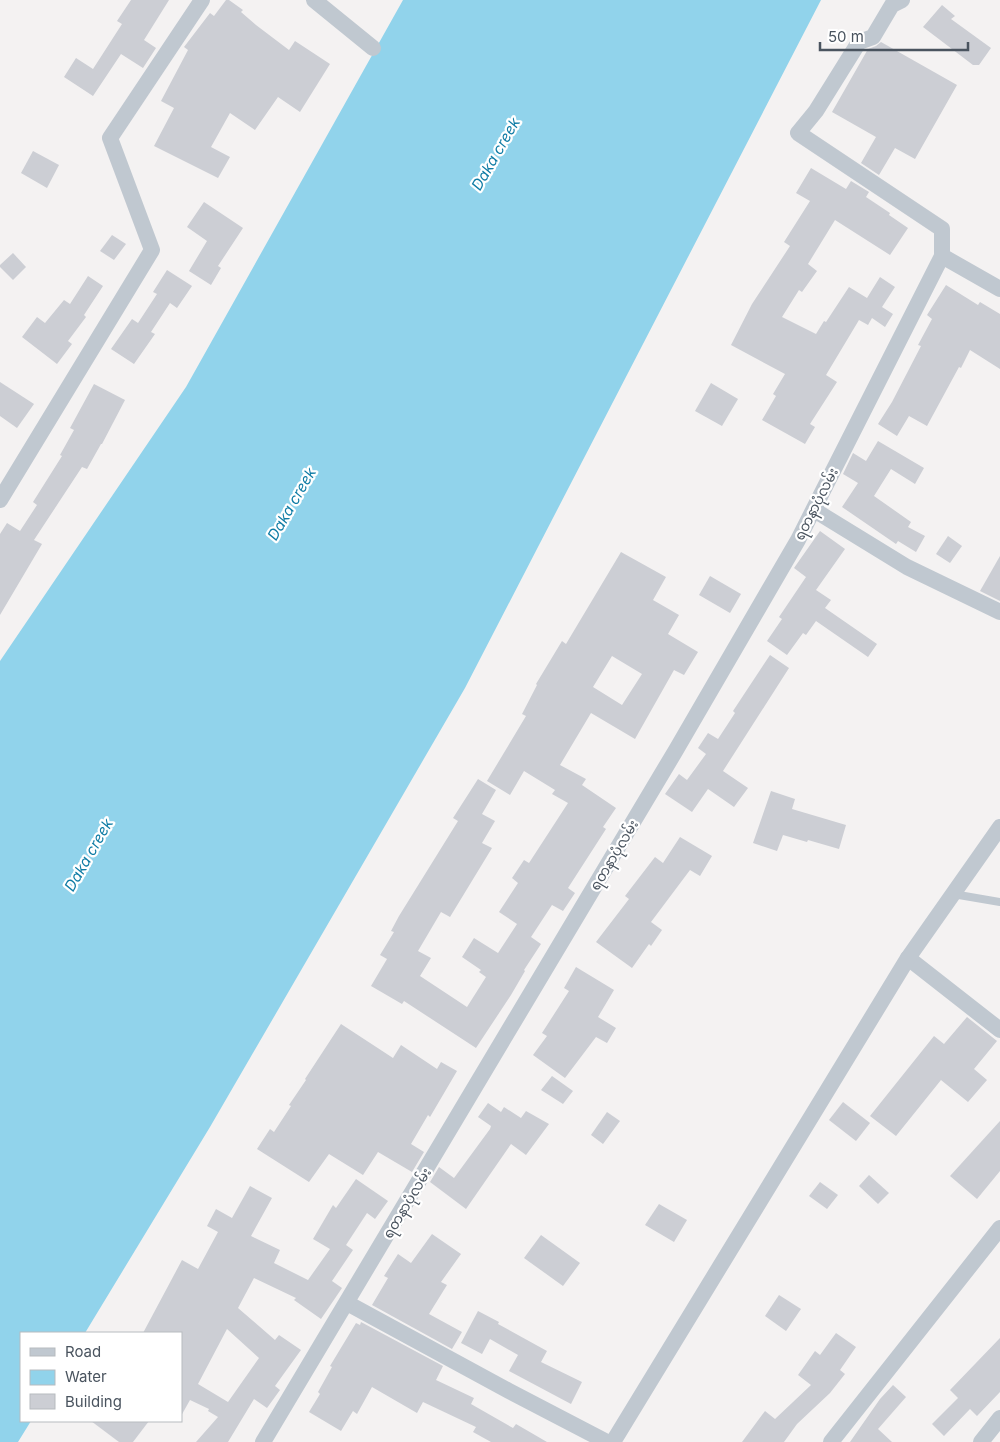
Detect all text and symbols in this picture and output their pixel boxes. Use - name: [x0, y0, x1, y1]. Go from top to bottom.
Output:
- scale bar: [820, 20, 968, 52]
- text: 50 m: [828, 27, 864, 46]
- water label: Daka creek: [467, 113, 524, 194]
- water label: Daka creek: [263, 463, 320, 544]
- street label: ရတနာပုံလမ်း: [789, 464, 845, 545]
- water label: Daka creek: [60, 814, 117, 895]
- street label: ရတနာပုံလမ်း: [585, 816, 645, 895]
- street label: ရတနာပုံလမ်း: [378, 1164, 438, 1243]
- legend: [20, 1332, 182, 1422]
- text: Road: [65, 1342, 101, 1361]
- text: Water: [65, 1367, 107, 1386]
- text: Building: [65, 1392, 122, 1411]

